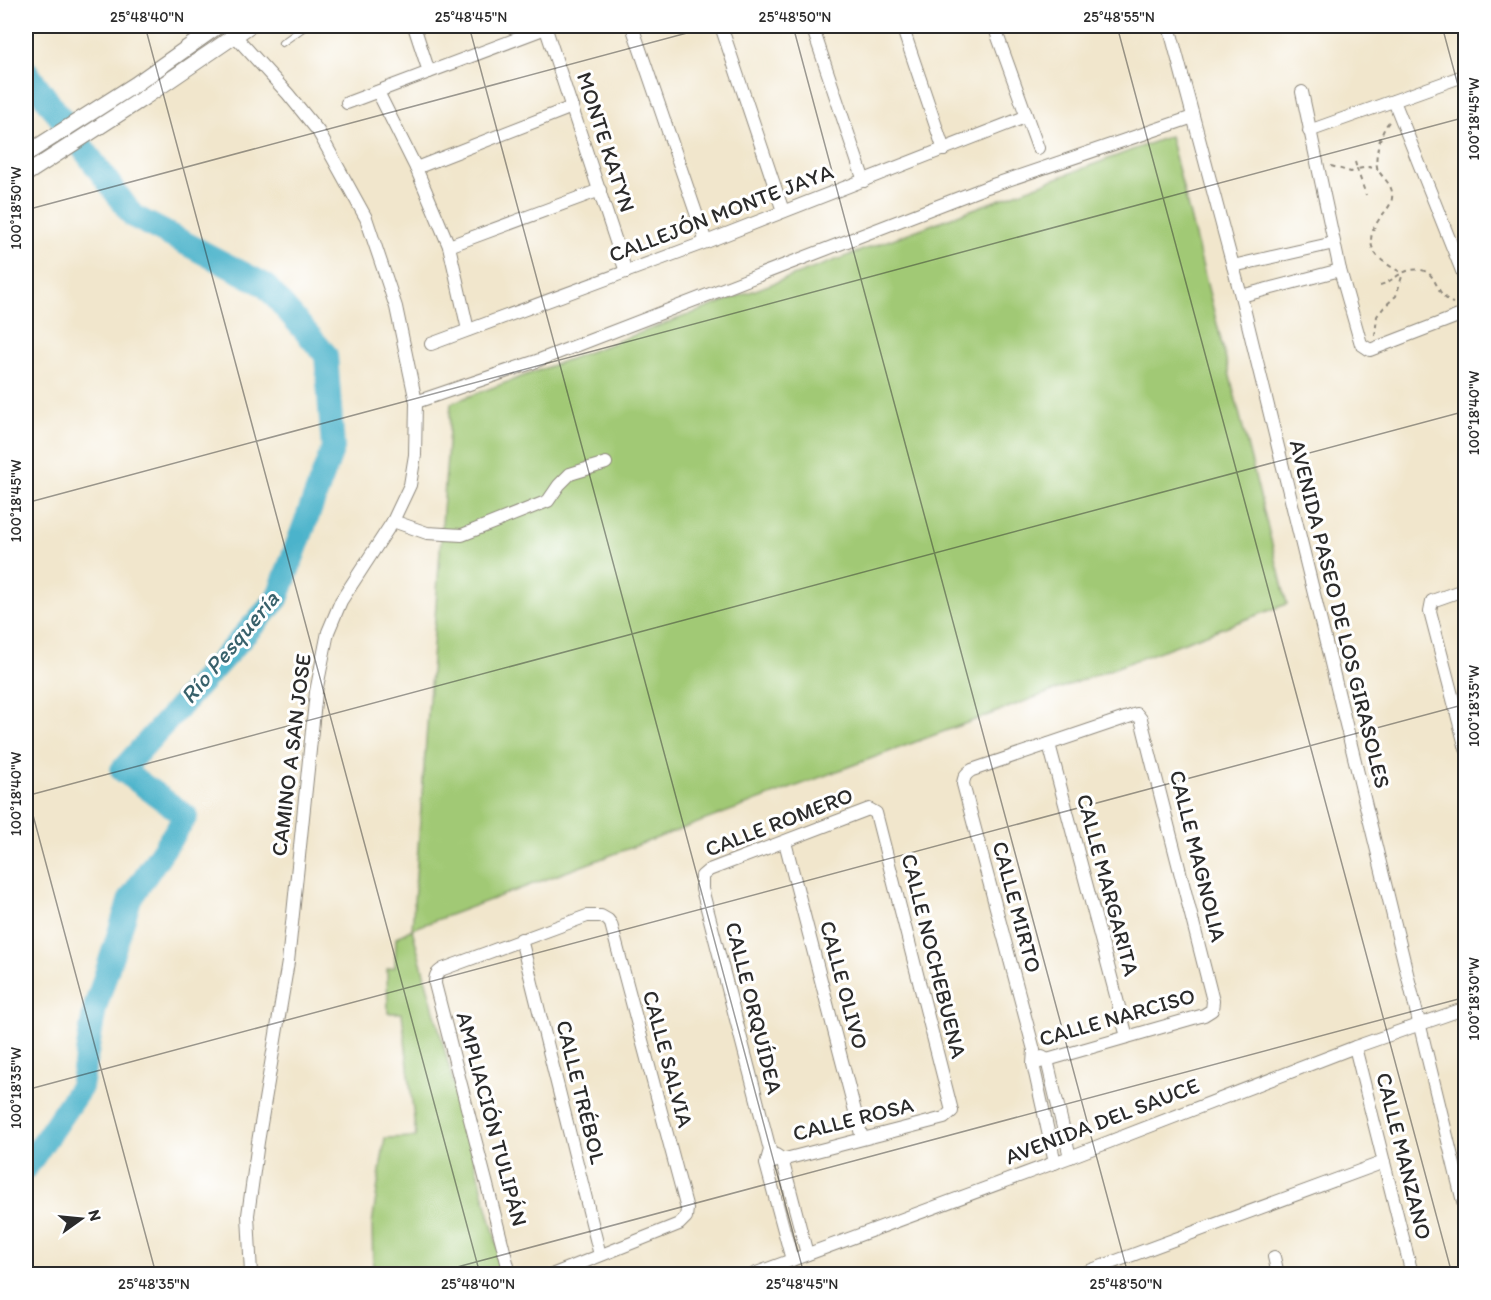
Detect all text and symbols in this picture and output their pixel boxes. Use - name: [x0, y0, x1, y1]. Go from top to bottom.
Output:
- text: 25°48'40"N: [110, 8, 184, 26]
- text: 25°48'45"N: [435, 8, 507, 26]
- text: 25°48'50"N: [759, 8, 831, 26]
- text: 25°48'55"N: [1083, 8, 1155, 26]
- street label: MONTE KATYN: [571, 69, 641, 215]
- text: 100°18'45"W: [1465, 77, 1483, 161]
- street label: CALLEJÓN MONTE JAYA: [605, 158, 837, 268]
- text: 100°18'50"W: [7, 166, 25, 250]
- text: 100°18'40"W: [1465, 371, 1483, 455]
- street label: AVENIDA PASEO DE LOS GIRASOLES: [1284, 437, 1396, 791]
- text: 100°18'45"W: [7, 459, 25, 543]
- water label: Río Pesquería: [173, 584, 285, 709]
- street label: CAMINO A SAN JOSE: [265, 652, 317, 858]
- text: 100°18'35"W: [1465, 665, 1483, 747]
- text: 100°18'40"W: [7, 752, 25, 836]
- street label: CALLE MAGNOLIA: [1164, 767, 1232, 945]
- street label: CALLE ROMERO: [701, 781, 857, 863]
- street label: CALLE MARGARITA: [1071, 791, 1145, 979]
- street label: CALLE MIRTO: [986, 838, 1048, 976]
- street label: CALLE NOCHEBUENA: [896, 851, 972, 1061]
- street label: CALLE OLIVO: [814, 918, 874, 1052]
- street label: CALLE ORQUÍDEA: [720, 919, 788, 1097]
- text: 100°18'30"W: [1465, 957, 1483, 1041]
- street label: CALLE NARCISO: [1036, 982, 1198, 1052]
- street label: CALLE SALVIA: [637, 988, 699, 1130]
- street label: AMPLIACIÓN TULIPÁN: [450, 1009, 534, 1229]
- street label: CALLE TRÉBOL: [550, 1017, 612, 1167]
- text: 100°18'35"W: [7, 1047, 25, 1129]
- street label: CALLE MANZANO: [1370, 1070, 1438, 1242]
- street label: AVENIDA DEL SAUCE: [1001, 1072, 1203, 1170]
- street label: CALLE ROSA: [790, 1091, 916, 1147]
- north arrow: [51, 1189, 111, 1249]
- text: N: [84, 1208, 106, 1223]
- text: 25°48'35"N: [118, 1275, 190, 1293]
- text: 25°48'40"N: [441, 1275, 515, 1293]
- text: 25°48'45"N: [766, 1275, 838, 1293]
- text: 25°48'50"N: [1090, 1275, 1162, 1293]

